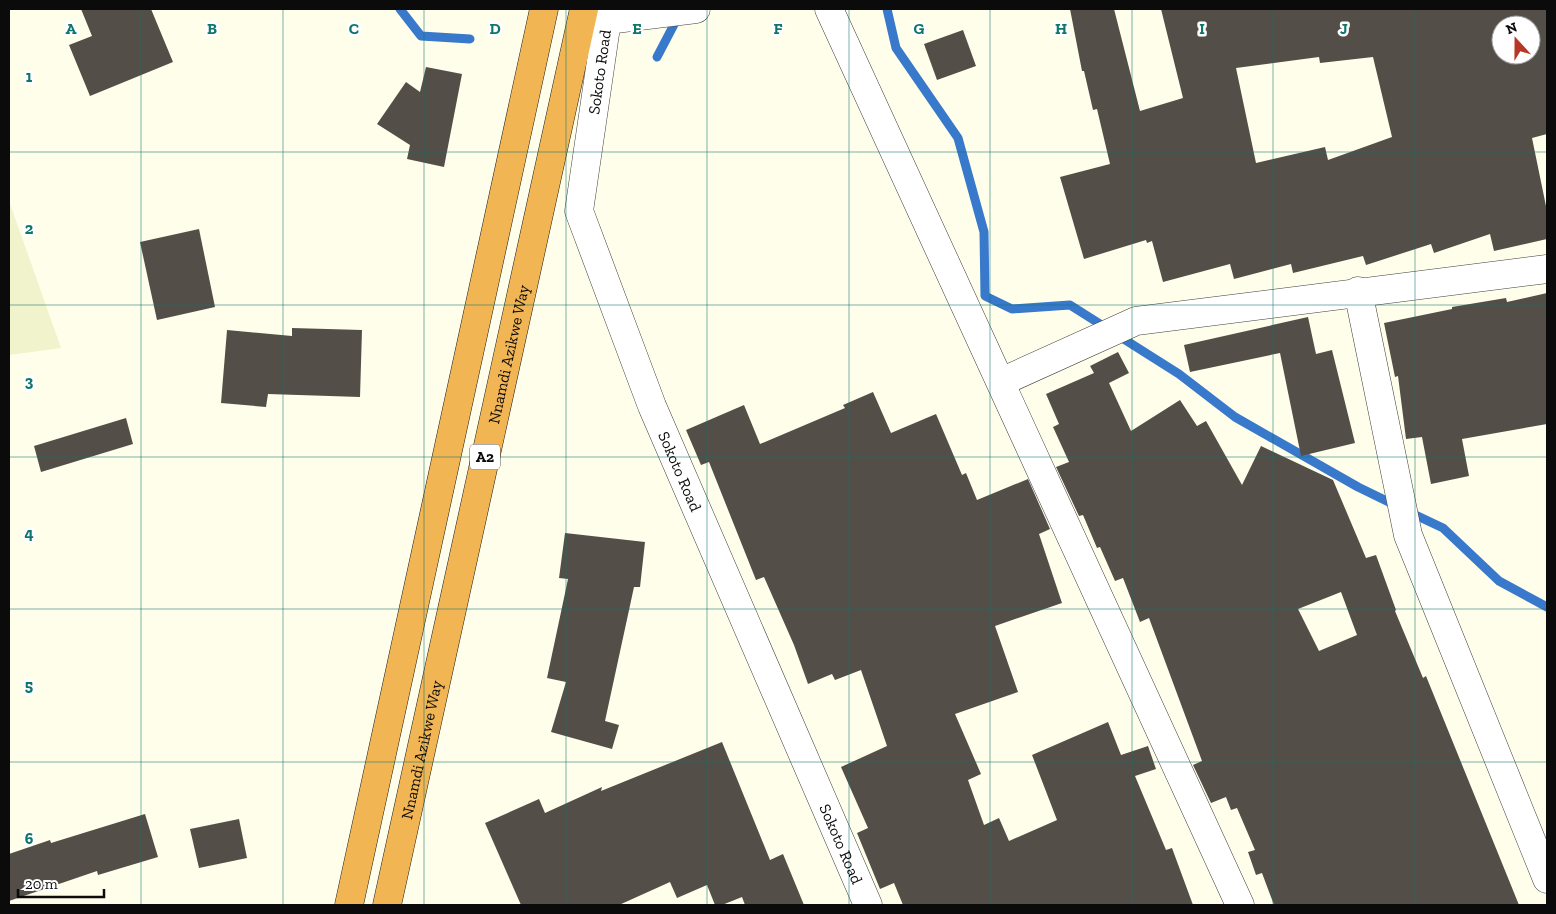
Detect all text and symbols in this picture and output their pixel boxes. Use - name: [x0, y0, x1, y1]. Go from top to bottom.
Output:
- north arrow: [1491, 15, 1541, 65]
- text: N: [1504, 18, 1520, 38]
- text: A: [66, 19, 77, 38]
- text: B: [207, 19, 217, 38]
- text: C: [349, 19, 359, 38]
- text: D: [489, 19, 501, 38]
- text: E: [632, 19, 642, 38]
- text: F: [773, 19, 783, 38]
- text: G: [914, 19, 925, 38]
- text: H: [1055, 19, 1067, 38]
- text: I: [1199, 19, 1205, 38]
- text: J: [1340, 19, 1348, 38]
- street label: Sokoto Road: [584, 28, 615, 116]
- text: 1: [26, 67, 33, 86]
- text: 2: [25, 219, 34, 238]
- street label: Nnamdi Azikwe Way: [484, 282, 533, 426]
- text: 3: [25, 372, 34, 391]
- street label: Sokoto Road: [654, 429, 706, 515]
- road number: A2: [470, 444, 500, 470]
- text: 4: [24, 524, 34, 543]
- text: 5: [25, 676, 33, 695]
- street label: Nnamdi Azikwe Way: [397, 678, 446, 821]
- street label: Sokoto Road: [815, 801, 867, 887]
- text: 6: [25, 829, 34, 848]
- scale bar: [18, 866, 104, 898]
- text: 20 m: [25, 875, 58, 893]

